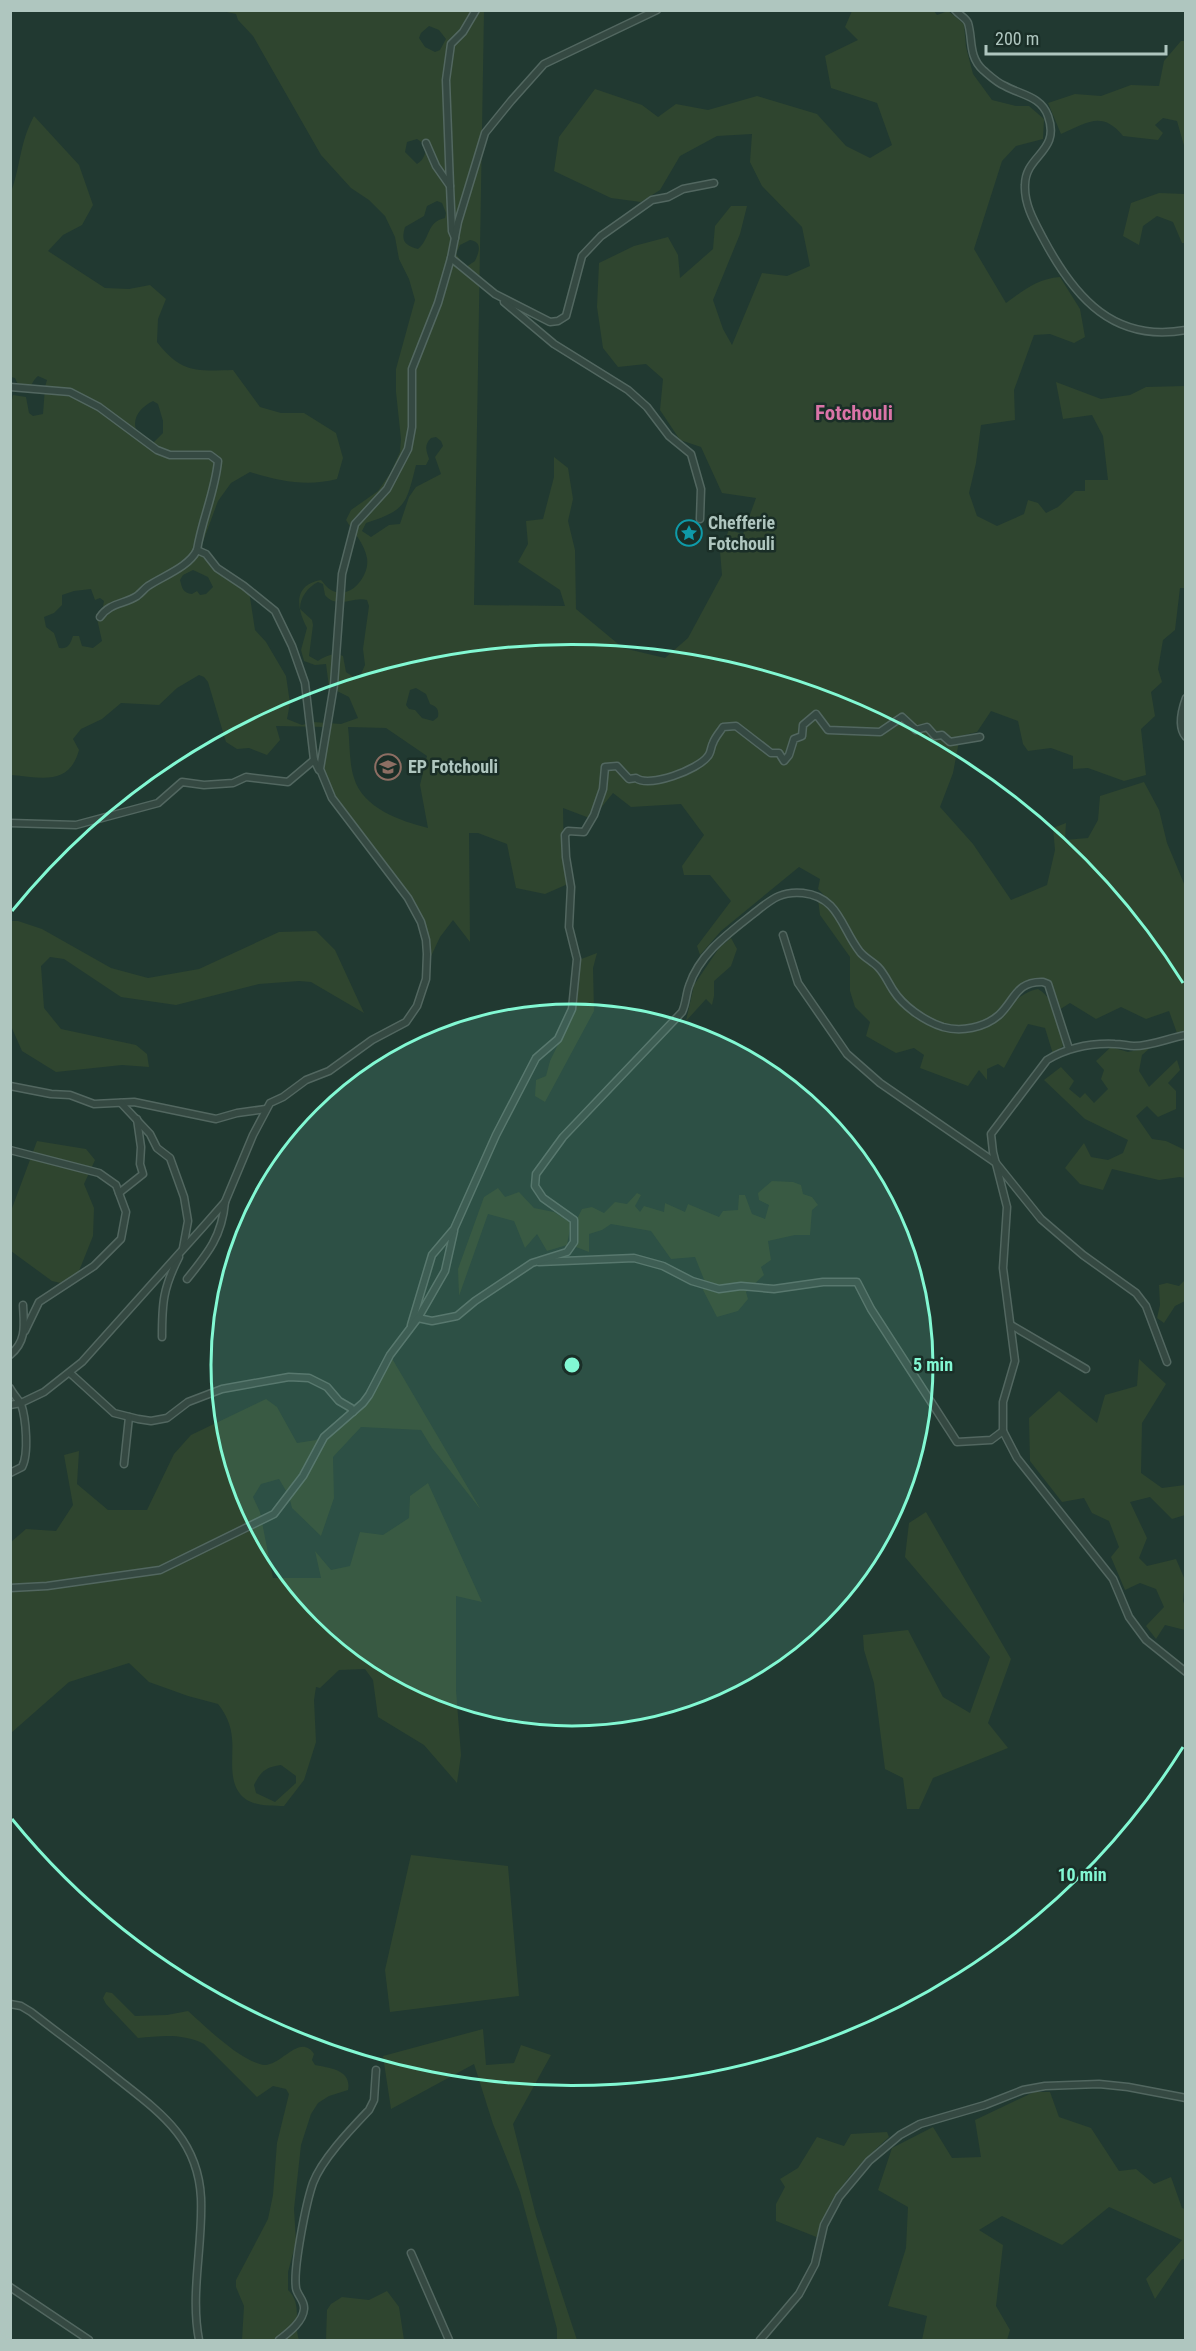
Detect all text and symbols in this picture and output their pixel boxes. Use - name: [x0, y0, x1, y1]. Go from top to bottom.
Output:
- scale bar: [986, 18, 1166, 56]
- text: 200 m: [995, 28, 1039, 49]
- district label: Fotchouli: [815, 401, 893, 425]
- place label: Chefferie Fotchouli: [708, 512, 775, 554]
- place icon: Chefferie Fotchouli: [674, 518, 704, 548]
- school or university icon: EP Fotchouli: [373, 752, 403, 782]
- place label: EP Fotchouli: [408, 756, 498, 777]
- text: 5 min: [913, 1354, 953, 1375]
- centre of rings: [562, 1355, 582, 1375]
- text: 10 min: [1057, 1864, 1107, 1885]

